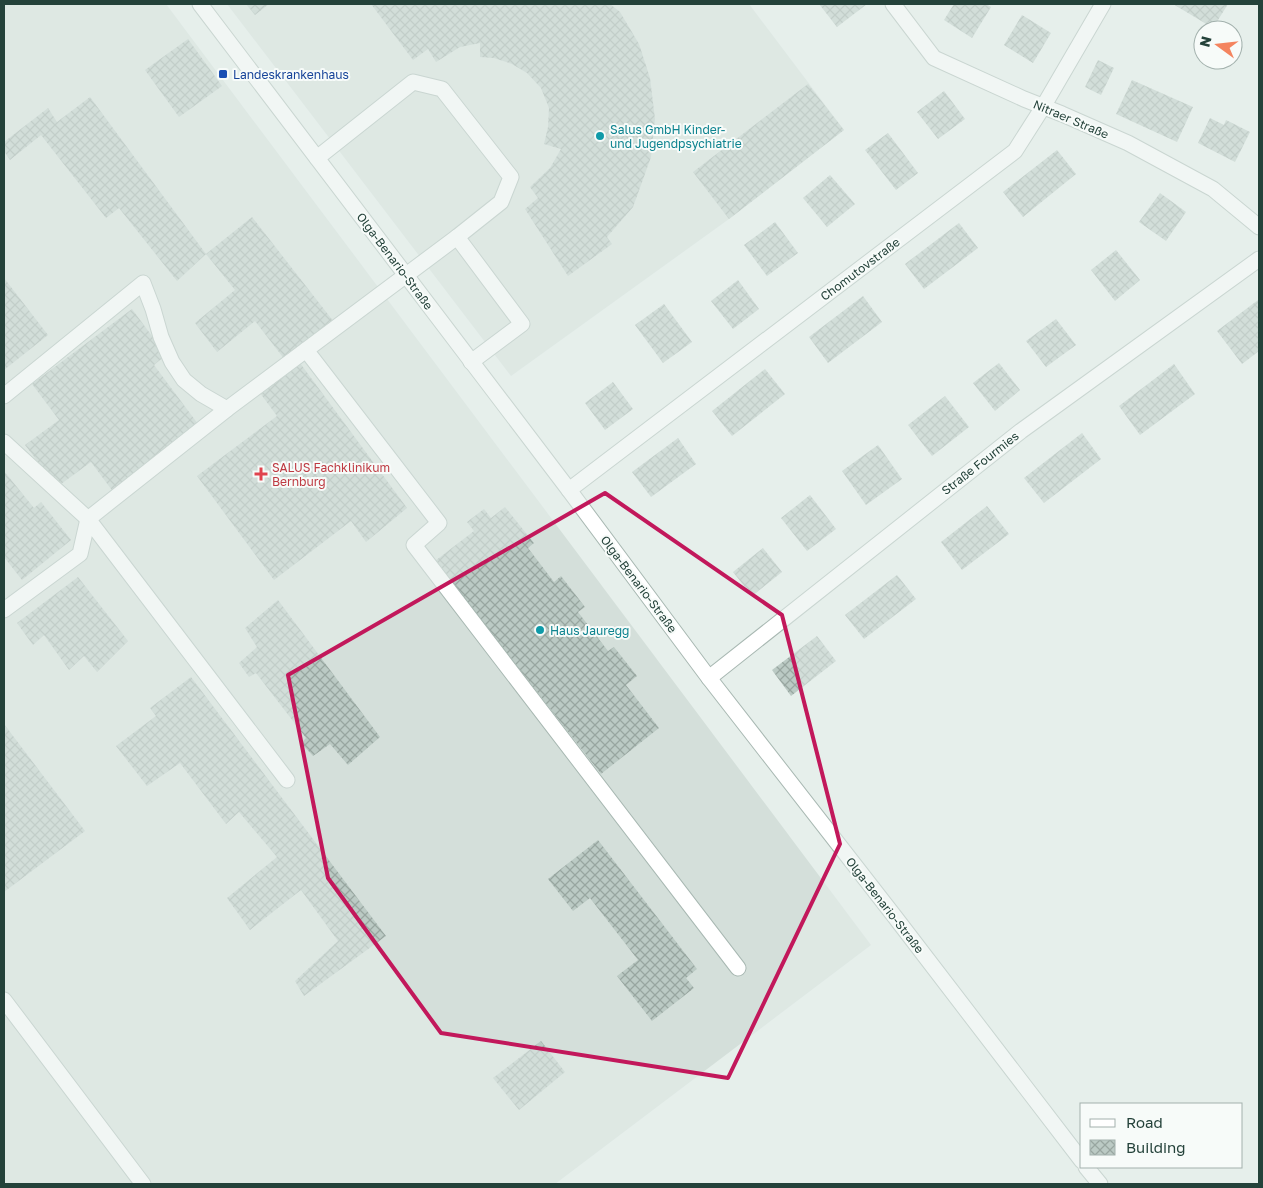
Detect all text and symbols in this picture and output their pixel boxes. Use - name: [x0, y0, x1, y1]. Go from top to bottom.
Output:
- north arrow: [1193, 20, 1243, 70]
- text: N: [1195, 34, 1215, 49]
- place label: Landeskrankenhaus: [233, 67, 349, 82]
- marker: Landeskrankenhaus: [217, 68, 229, 80]
- street label: Nitraer Straße: [1031, 96, 1111, 142]
- place label: Salus GmbH Kinder- und Jugendpsychiatrie: [610, 122, 742, 151]
- marker: Salus GmbH Kinder- und Jugendpsychiatrie: [594, 130, 606, 142]
- street label: Olga-Benario-Straße: [354, 210, 436, 313]
- street label: Chomutovstraße: [817, 234, 903, 304]
- street label: Straße Fourmies: [938, 428, 1022, 498]
- place label: SALUS Fachklinikum Bernburg: [272, 460, 390, 489]
- marker: SALUS Fachklinikum Bernburg: [254, 467, 268, 481]
- street label: Olga-Benario-Straße: [598, 533, 680, 636]
- place label: Haus Jauregg: [550, 623, 630, 638]
- marker: Haus Jauregg: [534, 624, 546, 636]
- street label: Olga-Benario-Straße: [843, 854, 927, 956]
- legend: [1080, 1103, 1243, 1168]
- text: Road: [1126, 1113, 1163, 1131]
- text: Building: [1126, 1138, 1186, 1156]

